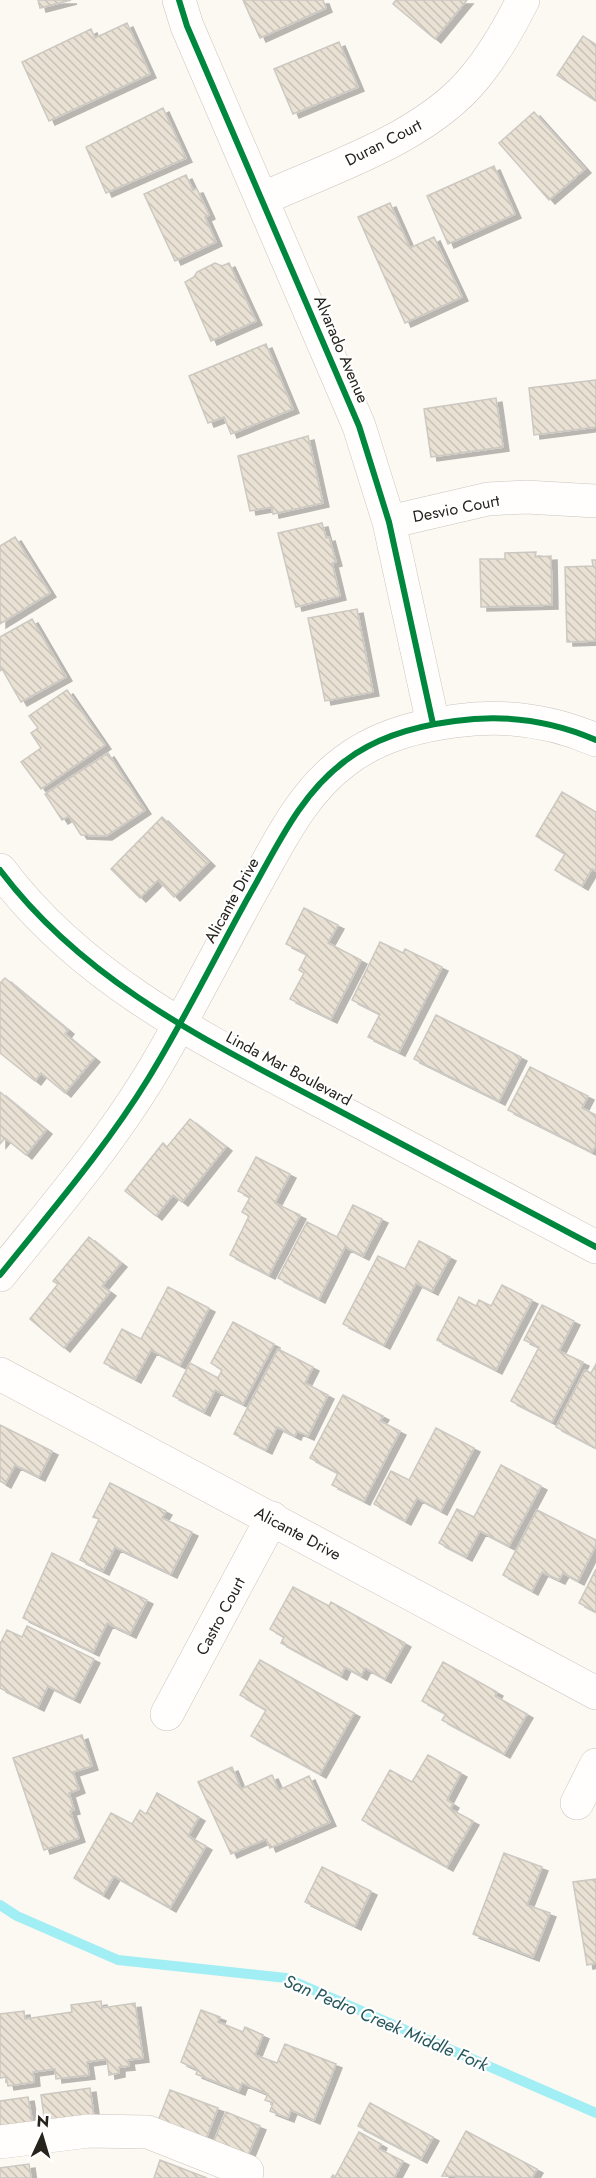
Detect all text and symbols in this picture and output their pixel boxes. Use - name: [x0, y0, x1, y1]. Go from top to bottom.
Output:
- street label: Duran Court: [341, 113, 426, 172]
- street label: Alvarado Avenue: [309, 292, 375, 406]
- street label: Desvio Court: [411, 489, 501, 528]
- street label: Alicante Drive: [198, 853, 264, 947]
- street label: Linda Mar Boulevard: [222, 1026, 356, 1111]
- street label: Alicante Drive: [251, 1501, 345, 1566]
- street label: Castro Court: [190, 1573, 251, 1659]
- water label: San Pedro Creek Middle Fork: [280, 1968, 494, 2078]
- north arrow: [12, 2106, 72, 2166]
- text: N: [36, 2110, 50, 2133]

